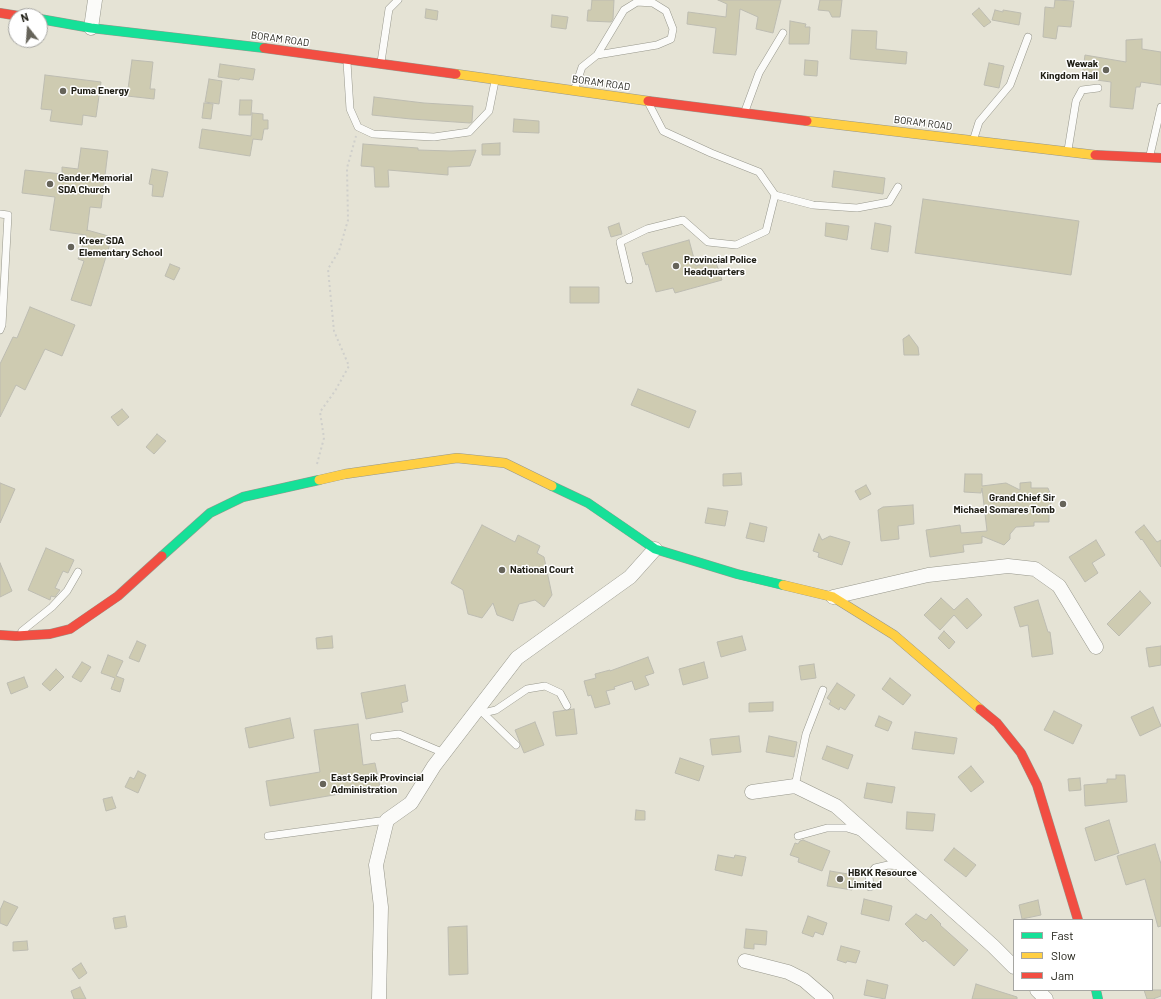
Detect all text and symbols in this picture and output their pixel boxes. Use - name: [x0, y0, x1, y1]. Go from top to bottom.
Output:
- north arrow: [8, 8, 48, 48]
- text: N: [19, 10, 30, 24]
- street label: BORAM ROAD: [250, 29, 310, 49]
- place label: Wewak Kingdom Hall: [1040, 58, 1098, 82]
- marker: Wewak Kingdom Hall: [1101, 65, 1111, 75]
- street label: BORAM ROAD: [571, 73, 631, 93]
- place label: Puma Energy: [71, 85, 129, 97]
- marker: Puma Energy: [58, 86, 68, 96]
- street label: BORAM ROAD: [893, 113, 953, 133]
- place label: Gander Memorial SDA Church: [58, 172, 132, 196]
- marker: Gander Memorial SDA Church: [45, 179, 55, 189]
- place label: Kreer SDA Elementary School: [79, 235, 162, 258]
- marker: Kreer SDA Elementary School: [66, 242, 76, 252]
- place label: Provincial Police Headquarters: [684, 254, 757, 278]
- marker: Provincial Police Headquarters: [671, 261, 681, 271]
- place label: Grand Chief Sir Michael Somares Tomb: [953, 492, 1055, 516]
- marker: Grand Chief Sir Michael Somares Tomb: [1058, 499, 1068, 509]
- place label: National Court: [510, 564, 574, 576]
- marker: National Court: [497, 565, 507, 575]
- place label: East Sepik Provincial Administration: [331, 772, 424, 796]
- marker: East Sepik Provincial Administration: [318, 779, 328, 789]
- place label: HBKK Resource Limited: [848, 867, 917, 890]
- marker: HBKK Resource Limited: [835, 874, 845, 884]
- legend: [1013, 919, 1153, 991]
- text: Fast: [1051, 928, 1074, 942]
- text: Slow: [1051, 948, 1076, 962]
- text: Jam: [1051, 968, 1074, 982]

